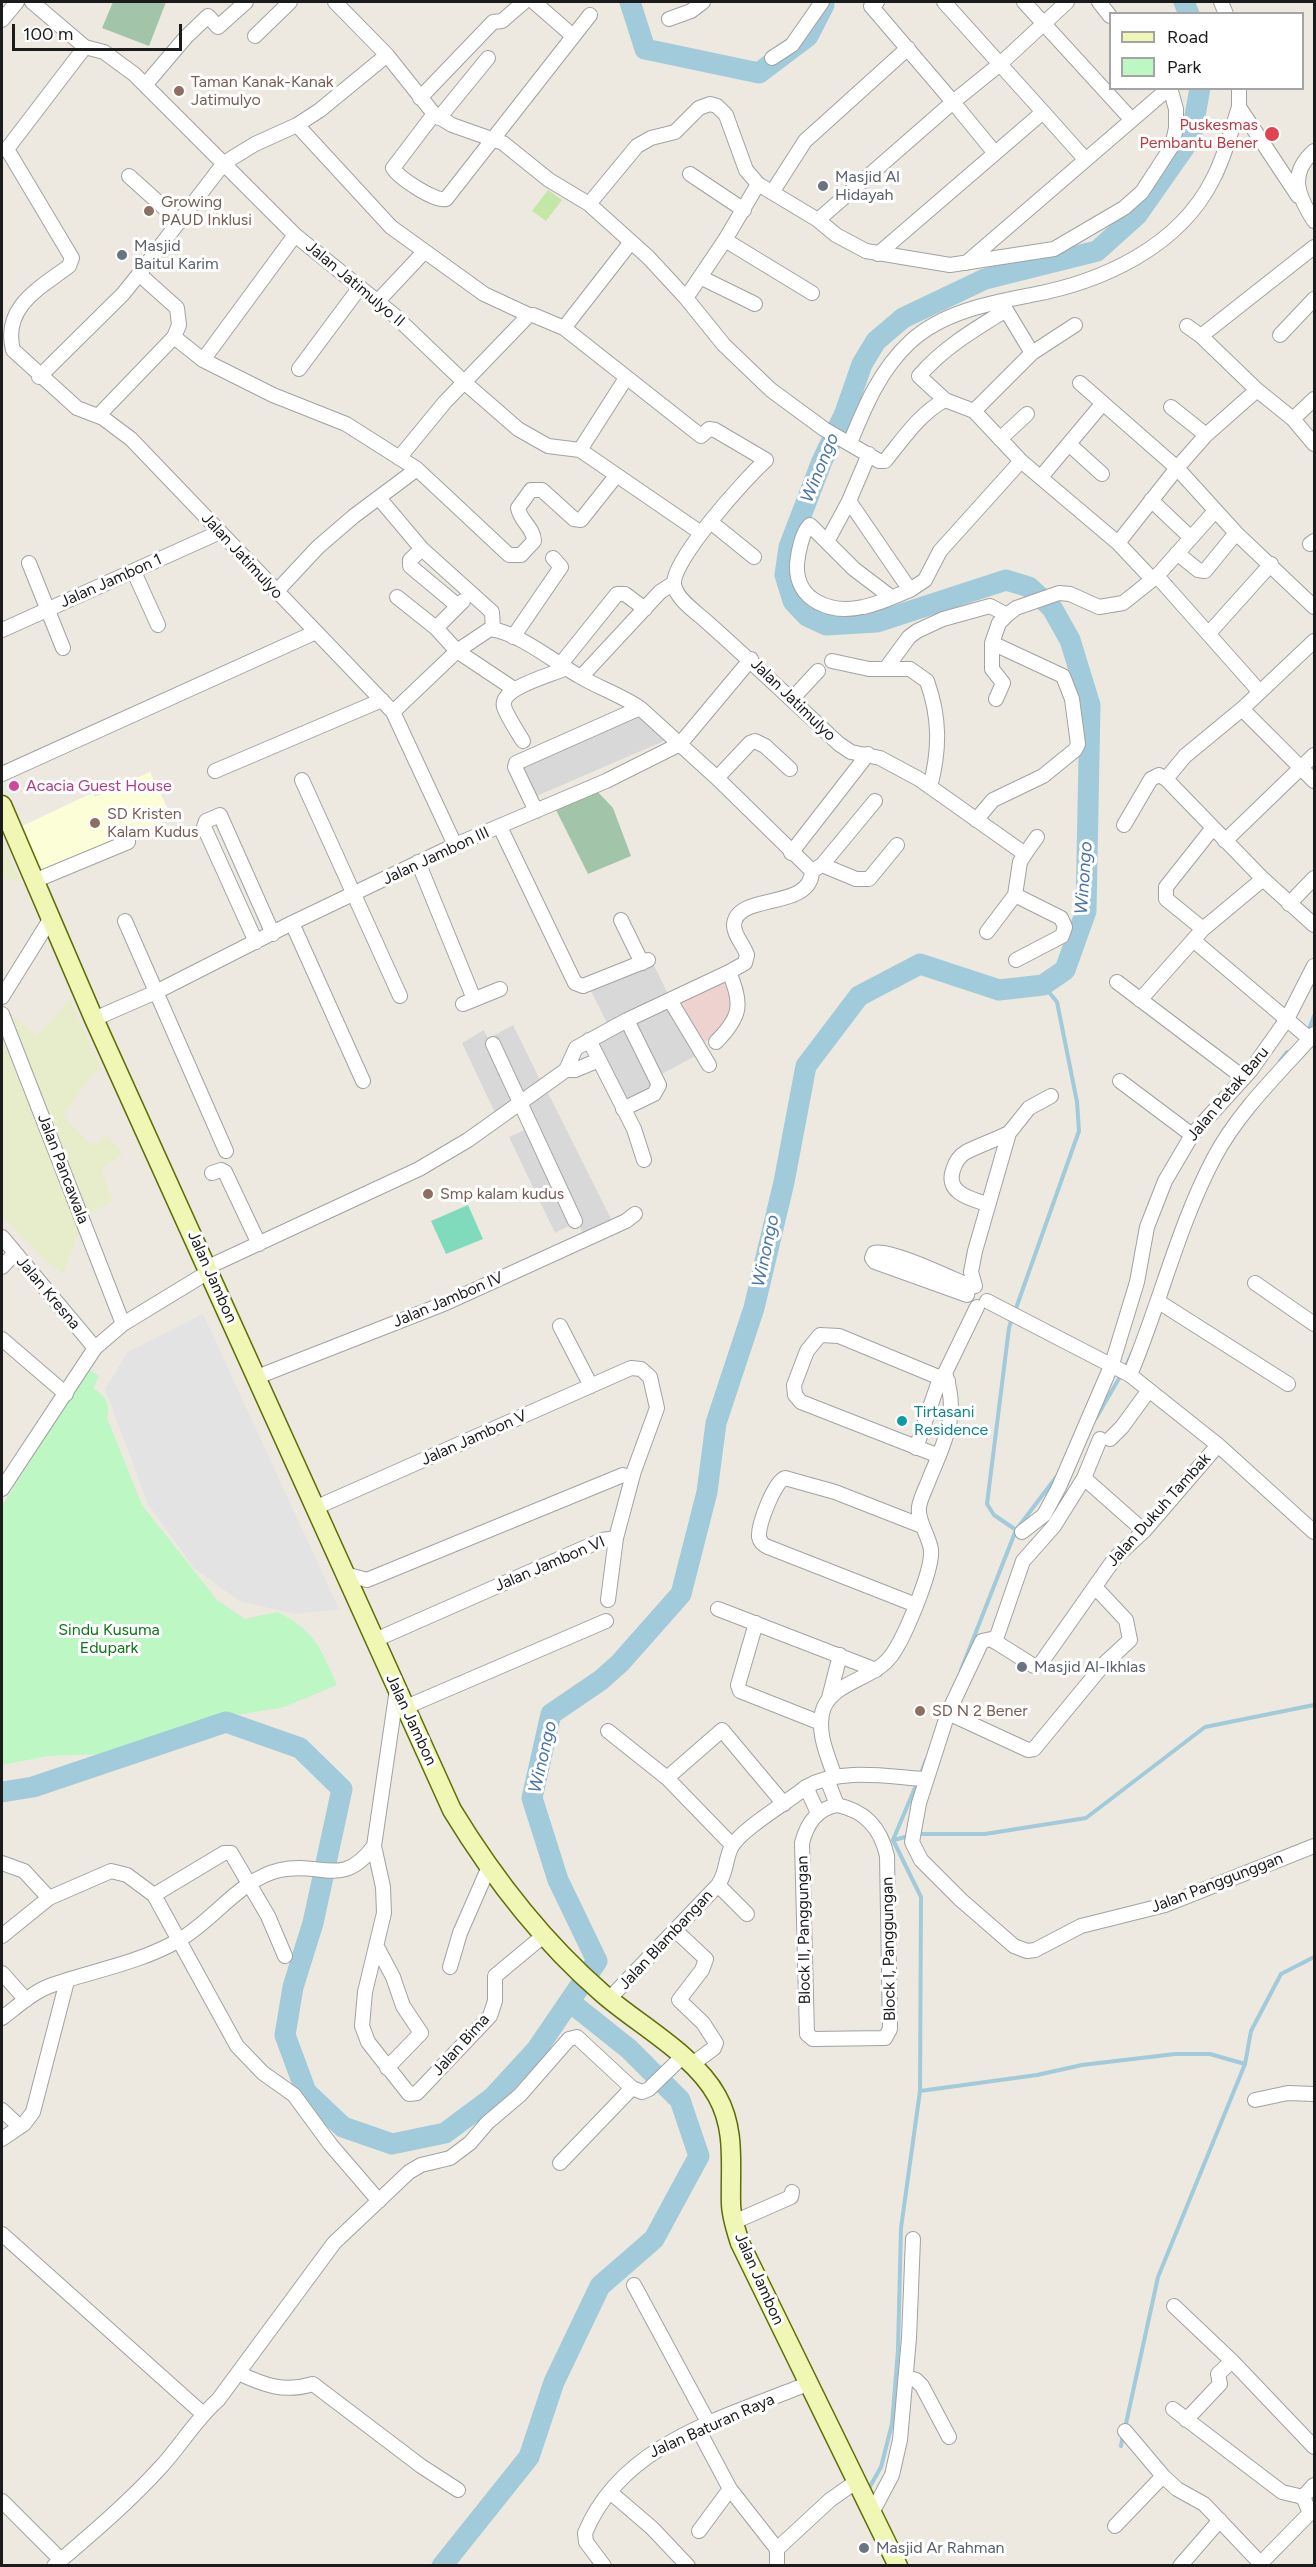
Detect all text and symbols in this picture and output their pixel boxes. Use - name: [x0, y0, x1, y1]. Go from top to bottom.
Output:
- scale bar: [15, 12, 184, 50]
- legend: [1109, 12, 1304, 90]
- text: 100 m: [23, 23, 73, 45]
- text: Road: [1167, 26, 1208, 48]
- text: Park: [1167, 56, 1201, 78]
- place label: Taman Kanak-Kanak Jatimulyo: [191, 72, 334, 110]
- marker: Taman Kanak-Kanak Jatimulyo: [172, 84, 186, 98]
- place label: Puskesmas Pembantu Bener: [1140, 115, 1258, 153]
- marker: Puskesmas Pembantu Bener: [1263, 125, 1281, 143]
- place label: Masjid Al Hidayah: [835, 167, 900, 205]
- marker: Masjid Al Hidayah: [816, 179, 830, 193]
- place label: Growing PAUD Inklusi: [161, 192, 252, 230]
- marker: Growing PAUD Inklusi: [142, 204, 156, 218]
- place label: Masjid Baitul Karim: [134, 236, 219, 274]
- street label: Jalan Jatimulyo II: [302, 237, 408, 331]
- marker: Masjid Baitul Karim: [115, 248, 129, 262]
- water label: Winongo: [796, 430, 844, 506]
- street label: Jalan Jatimulyo: [197, 509, 287, 603]
- street label: Jalan Jambon 1: [57, 550, 165, 612]
- street label: Jalan Jatimulyo: [747, 655, 839, 745]
- place label: Acacia Guest House: [26, 776, 172, 796]
- marker: Acacia Guest House: [7, 779, 21, 793]
- place label: SD Kristen Kalam Kudus: [107, 804, 198, 842]
- marker: SD Kristen Kalam Kudus: [88, 816, 102, 830]
- street label: Jalan Jambon III: [380, 823, 492, 889]
- water label: Winongo: [1071, 841, 1097, 915]
- street label: Jalan Petak Baru: [1183, 1043, 1273, 1145]
- street label: Jalan Pancawala: [33, 1111, 93, 1227]
- place label: Smp kalam kudus: [440, 1184, 564, 1204]
- marker: Smp kalam kudus: [421, 1187, 435, 1201]
- water label: Winongo: [748, 1213, 784, 1289]
- street label: Jalan Jambon: [183, 1228, 241, 1326]
- street label: Jalan Kresna: [12, 1253, 84, 1333]
- street label: Jalan Jambon IV: [390, 1268, 506, 1332]
- place label: Tirtasani Residence: [914, 1402, 988, 1440]
- street label: Jalan Jambon V: [418, 1406, 530, 1470]
- marker: Tirtasani Residence: [895, 1414, 909, 1428]
- street label: Jalan Dukuh Tambak: [1103, 1450, 1215, 1570]
- street label: Jalan Jambon VI: [492, 1532, 608, 1596]
- park label: Sindu Kusuma Edupark: [58, 1620, 160, 1658]
- place label: Masjid Al-Ikhlas: [1034, 1657, 1146, 1677]
- marker: Masjid Al-Ikhlas: [1015, 1660, 1029, 1674]
- street label: Jalan Jambon: [381, 1671, 441, 1769]
- place label: SD N 2 Bener: [932, 1701, 1028, 1721]
- marker: SD N 2 Bener: [913, 1704, 927, 1718]
- water label: Winongo: [524, 1719, 562, 1795]
- street label: Jalan Panggunggan: [1148, 1849, 1286, 1917]
- street label: Block II, Panggungan: [793, 1856, 815, 2004]
- street label: Block I, Panggungan: [878, 1877, 900, 2021]
- street label: Jalan Blambangan: [615, 1886, 717, 1994]
- street label: Jalan Bima: [428, 2010, 494, 2080]
- street label: Jalan Jambon: [730, 2230, 788, 2328]
- street label: Jalan Baturan Raya: [647, 2390, 777, 2462]
- place label: Masjid Ar Rahman: [876, 2538, 1004, 2558]
- marker: Masjid Ar Rahman: [857, 2541, 871, 2555]

